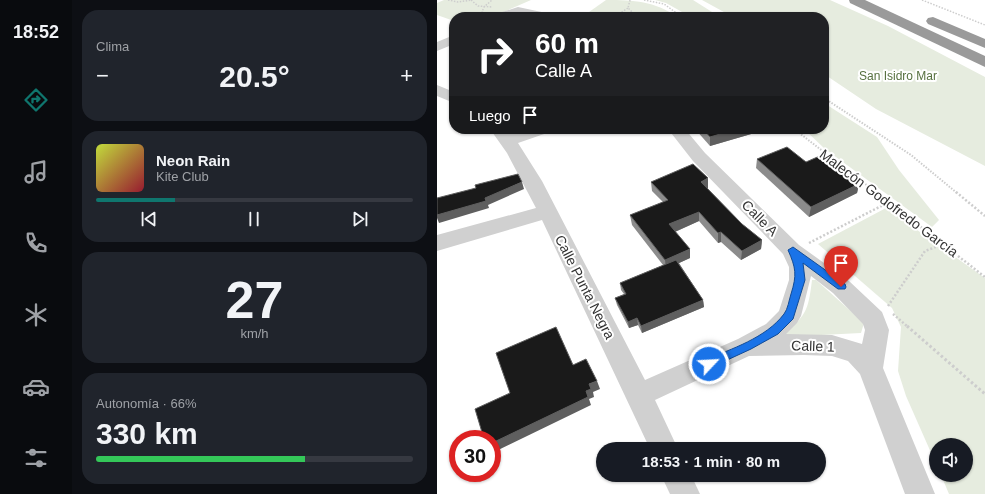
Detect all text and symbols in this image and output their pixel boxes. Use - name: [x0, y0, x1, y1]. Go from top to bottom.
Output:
- text: 18:52: [13, 22, 59, 42]
- icon: right: [469, 28, 521, 80]
- text: 60 m: [535, 28, 599, 59]
- text: Clima: [96, 39, 129, 54]
- text: 20.5°: [219, 60, 290, 93]
- text: Calle A: [535, 61, 592, 81]
- text: −: [96, 63, 109, 88]
- text: +: [400, 63, 413, 88]
- park label: San Isidro Mar: [859, 69, 937, 83]
- icon: directions: [22, 86, 50, 114]
- icon: arrive: [519, 104, 541, 126]
- text: Luego: [469, 107, 511, 124]
- street label: Malecón Godofredo García: [817, 146, 961, 260]
- text: Neon Rain: [156, 152, 230, 169]
- icon: music: [22, 158, 50, 186]
- text: Kite Club: [156, 169, 209, 184]
- street label: Calle A: [739, 197, 782, 240]
- icon: previous: [138, 208, 160, 230]
- icon: pause: [243, 208, 265, 230]
- icon: next: [349, 208, 371, 230]
- icon: phone: [22, 229, 50, 257]
- street label: Calle Punta Negra: [552, 232, 618, 342]
- pin: [824, 246, 858, 287]
- icon: arrive: [830, 252, 852, 274]
- text: 27: [226, 271, 283, 329]
- icon: climate: [22, 301, 50, 329]
- text: km/h: [240, 326, 269, 341]
- street label: Calle 1: [791, 337, 835, 355]
- position arrow: [688, 343, 730, 385]
- icon: car: [22, 373, 50, 401]
- text: Autonomía · 66%: [96, 396, 196, 411]
- text: 330 km: [96, 417, 198, 450]
- speed limit sign: 30: [449, 430, 501, 482]
- map controls: [929, 438, 973, 482]
- button: sound: [929, 438, 973, 482]
- icon: filters: [22, 444, 50, 472]
- text: 18:53 · 1 min · 80 m: [642, 453, 780, 470]

